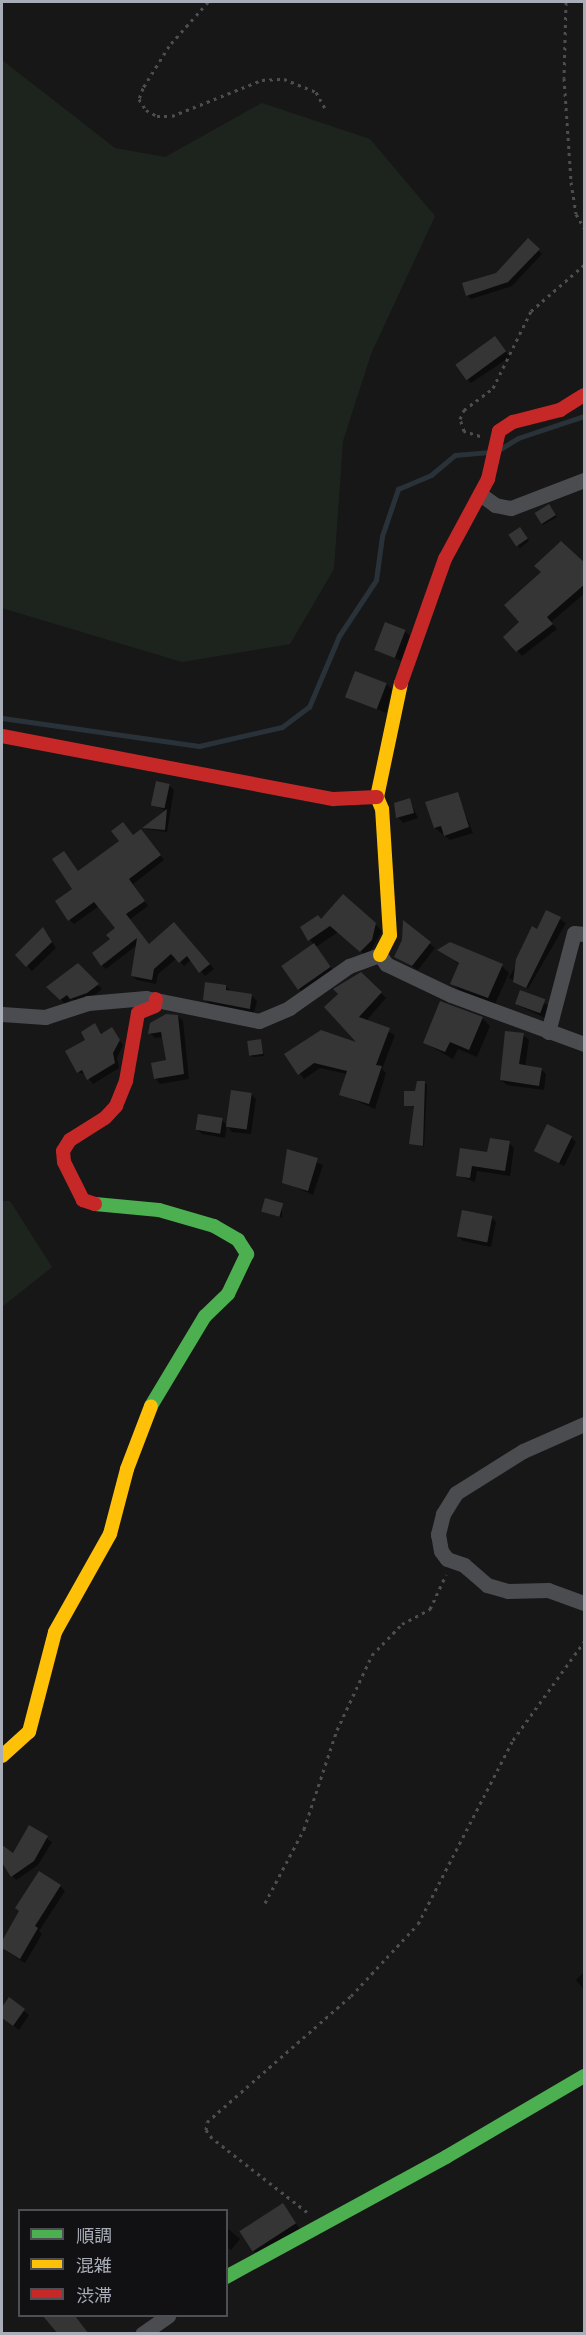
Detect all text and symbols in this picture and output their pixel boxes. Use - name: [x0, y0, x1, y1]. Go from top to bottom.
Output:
- legend: [18, 2209, 228, 2317]
- text: 順調: [76, 2226, 112, 2247]
- text: 混雑: [76, 2256, 112, 2277]
- text: 渋滞: [76, 2286, 112, 2307]

